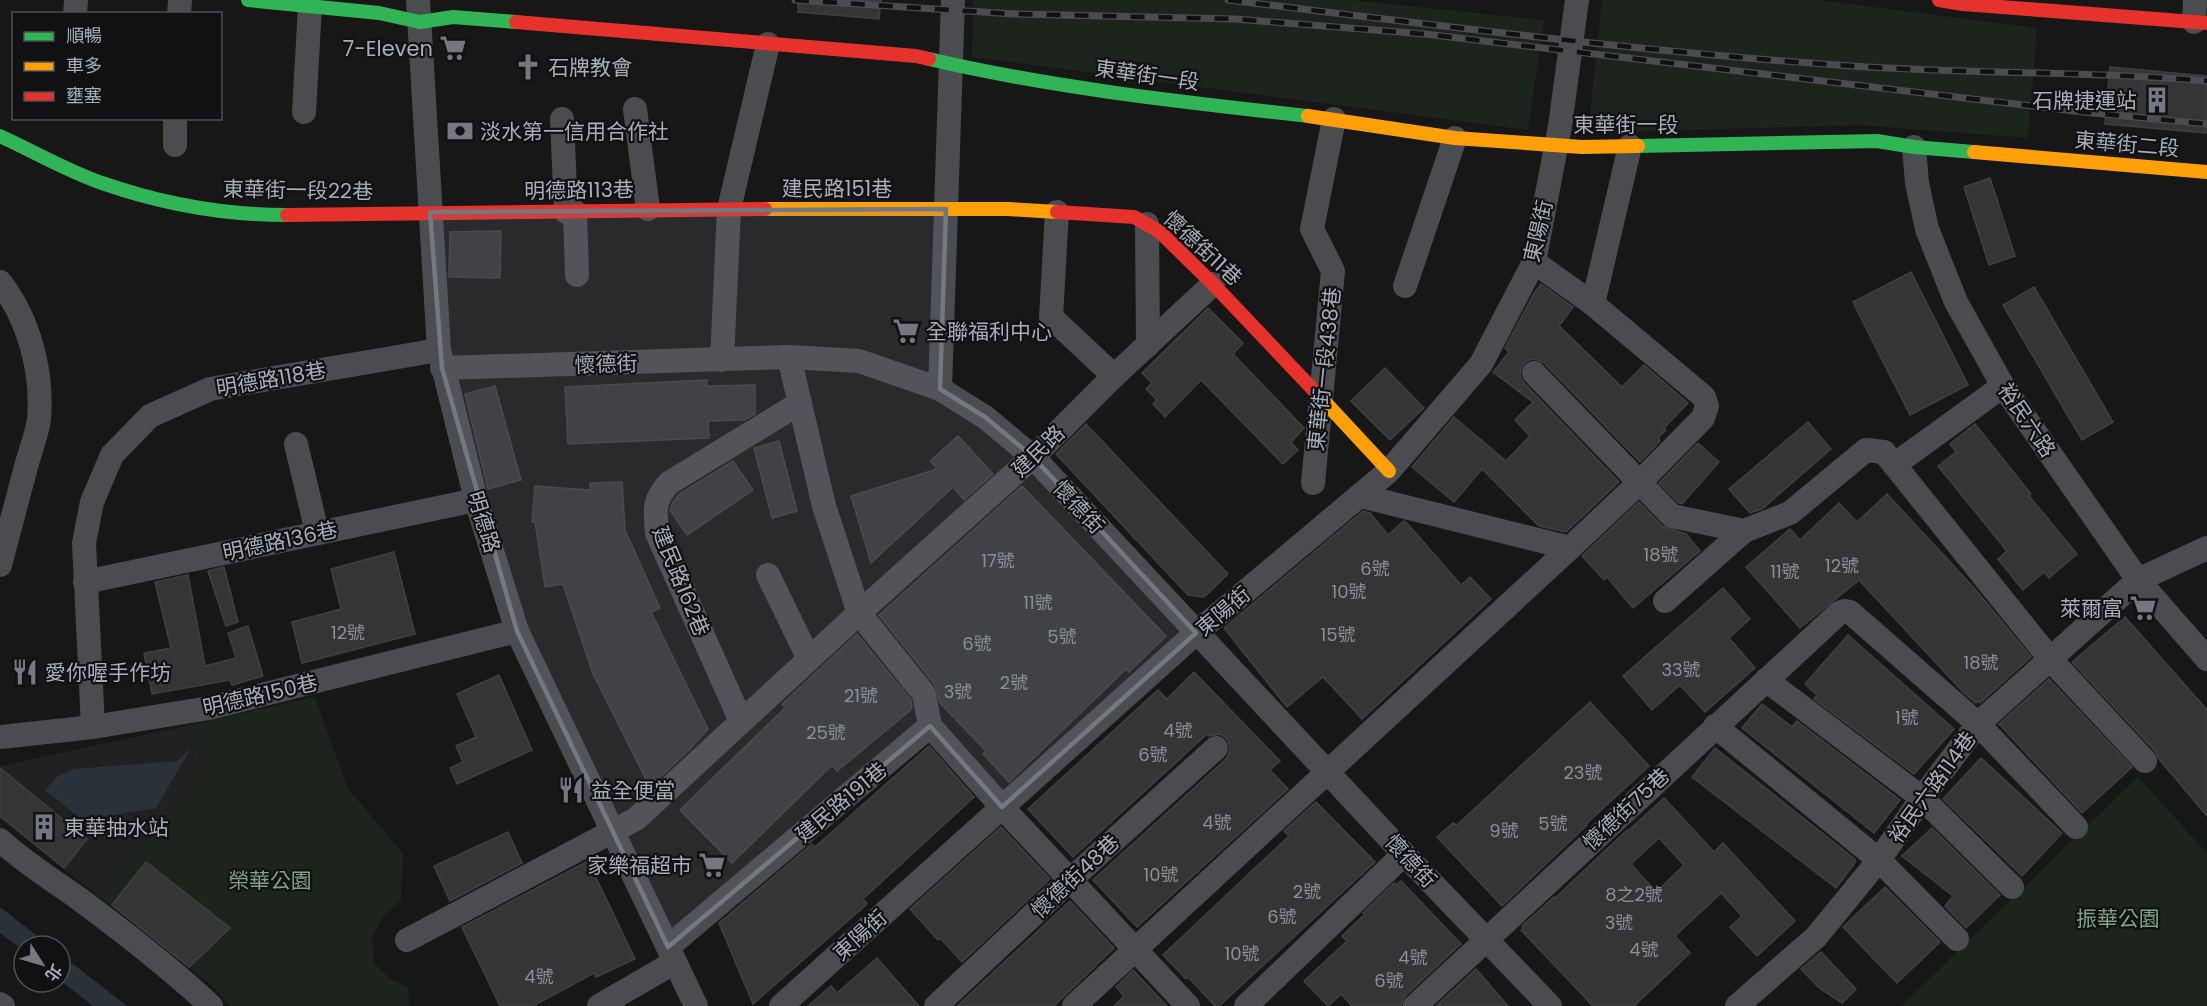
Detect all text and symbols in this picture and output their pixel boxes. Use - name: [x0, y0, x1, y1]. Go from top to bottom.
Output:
- legend: [12, 12, 222, 120]
- text: 順暢: [66, 23, 102, 48]
- supermarket icon: 7-Eleven: [438, 33, 468, 63]
- place label: 7-Eleven: [343, 34, 433, 63]
- church icon: 石牌教會: [513, 52, 543, 82]
- text: 車多: [66, 53, 102, 78]
- place label: 石牌教會: [548, 53, 632, 82]
- street label: 東華街一段: [1093, 53, 1201, 97]
- text: 壅塞: [66, 83, 102, 108]
- building icon: 石牌捷運站: [2142, 85, 2172, 115]
- place label: 石牌捷運站: [2032, 86, 2137, 115]
- street label: 東華街一段: [1574, 110, 1679, 139]
- bank icon: 淡水第一信用合作社: [445, 116, 475, 146]
- place label: 淡水第一信用合作社: [480, 117, 669, 146]
- street label: 東華街二段: [2073, 125, 2181, 163]
- street label: 東華街一段22巷: [223, 174, 373, 206]
- street label: 建民路151巷: [782, 174, 892, 203]
- street label: 明德路113巷: [524, 175, 634, 205]
- street label: 東陽街: [1517, 197, 1559, 265]
- street label: 懷德街11巷: [1157, 204, 1249, 292]
- street label: 東華街一段438巷: [1301, 286, 1347, 452]
- supermarket icon: 全聯福利中心: [891, 316, 921, 346]
- place label: 全聯福利中心: [926, 317, 1052, 346]
- street label: 懷德街: [574, 348, 638, 380]
- street label: 明德路118巷: [214, 355, 328, 403]
- street label: 裕民六路: [1991, 377, 2063, 463]
- street label: 建民路: [1005, 419, 1071, 483]
- street label: 懷德街: [1047, 474, 1111, 540]
- street label: 明德路: [461, 488, 507, 556]
- street label: 明德路136巷: [220, 515, 340, 567]
- street label: 建民路162巷: [646, 522, 716, 640]
- house number: 18號: [1643, 542, 1679, 567]
- house number: 17號: [981, 548, 1015, 573]
- house number: 12號: [1825, 553, 1859, 578]
- house number: 6號: [1360, 556, 1390, 581]
- house number: 11號: [1770, 559, 1800, 584]
- house number: 10號: [1331, 579, 1367, 604]
- street label: 東陽街: [1190, 580, 1256, 642]
- house number: 11號: [1023, 590, 1053, 615]
- supermarket icon: 萊爾富: [2128, 593, 2158, 623]
- place label: 萊爾富: [2060, 594, 2123, 623]
- house number: 12號: [331, 620, 365, 645]
- house number: 15號: [1320, 622, 1356, 647]
- house number: 5號: [1047, 624, 1077, 649]
- house number: 6號: [962, 631, 992, 656]
- house number: 18號: [1963, 650, 1999, 675]
- restaurant icon: 愛你喔手作坊: [10, 657, 40, 687]
- house number: 33號: [1661, 657, 1701, 682]
- place label: 愛你喔手作坊: [45, 658, 171, 687]
- street label: 明德路150巷: [200, 668, 320, 722]
- house number: 2號: [1000, 670, 1028, 695]
- house number: 3號: [944, 679, 972, 704]
- house number: 21號: [844, 683, 878, 708]
- house number: 1號: [1895, 705, 1919, 730]
- house number: 4號: [1163, 718, 1193, 743]
- house number: 25號: [806, 720, 846, 745]
- street label: 裕民六路114巷: [1882, 725, 1982, 849]
- house number: 6號: [1138, 742, 1168, 767]
- street label: 建民路191巷: [789, 755, 893, 849]
- house number: 23號: [1564, 760, 1602, 785]
- street label: 懷德街75巷: [1576, 761, 1676, 857]
- restaurant icon: 益全便當: [556, 775, 586, 805]
- place label: 益全便當: [591, 776, 675, 805]
- house number: 4號: [1202, 810, 1232, 835]
- house number: 5號: [1538, 811, 1568, 836]
- building icon: 東華抽水站: [29, 812, 59, 842]
- place label: 東華抽水站: [64, 813, 169, 842]
- house number: 9號: [1489, 818, 1519, 843]
- street label: 懷德街48巷: [1025, 828, 1125, 924]
- street label: 懷德街: [1379, 828, 1443, 894]
- supermarket icon: 家樂福超市: [697, 850, 727, 880]
- place label: 家樂福超市: [587, 851, 692, 880]
- house number: 10號: [1143, 862, 1179, 887]
- park label: 榮華公園: [228, 866, 312, 895]
- house number: 2號: [1293, 879, 1321, 904]
- house number: 8之2號: [1605, 882, 1663, 907]
- street label: 東陽街: [827, 903, 893, 967]
- house number: 6號: [1267, 904, 1297, 929]
- park label: 振華公園: [2076, 904, 2160, 933]
- house number: 3號: [1605, 910, 1633, 935]
- north arrow: [12, 934, 72, 994]
- house number: 4號: [1629, 937, 1659, 962]
- house number: 10號: [1224, 941, 1260, 966]
- house number: 4號: [1398, 945, 1428, 970]
- text: 北: [40, 959, 68, 986]
- house number: 4號: [524, 964, 554, 989]
- house number: 6號: [1374, 968, 1404, 993]

